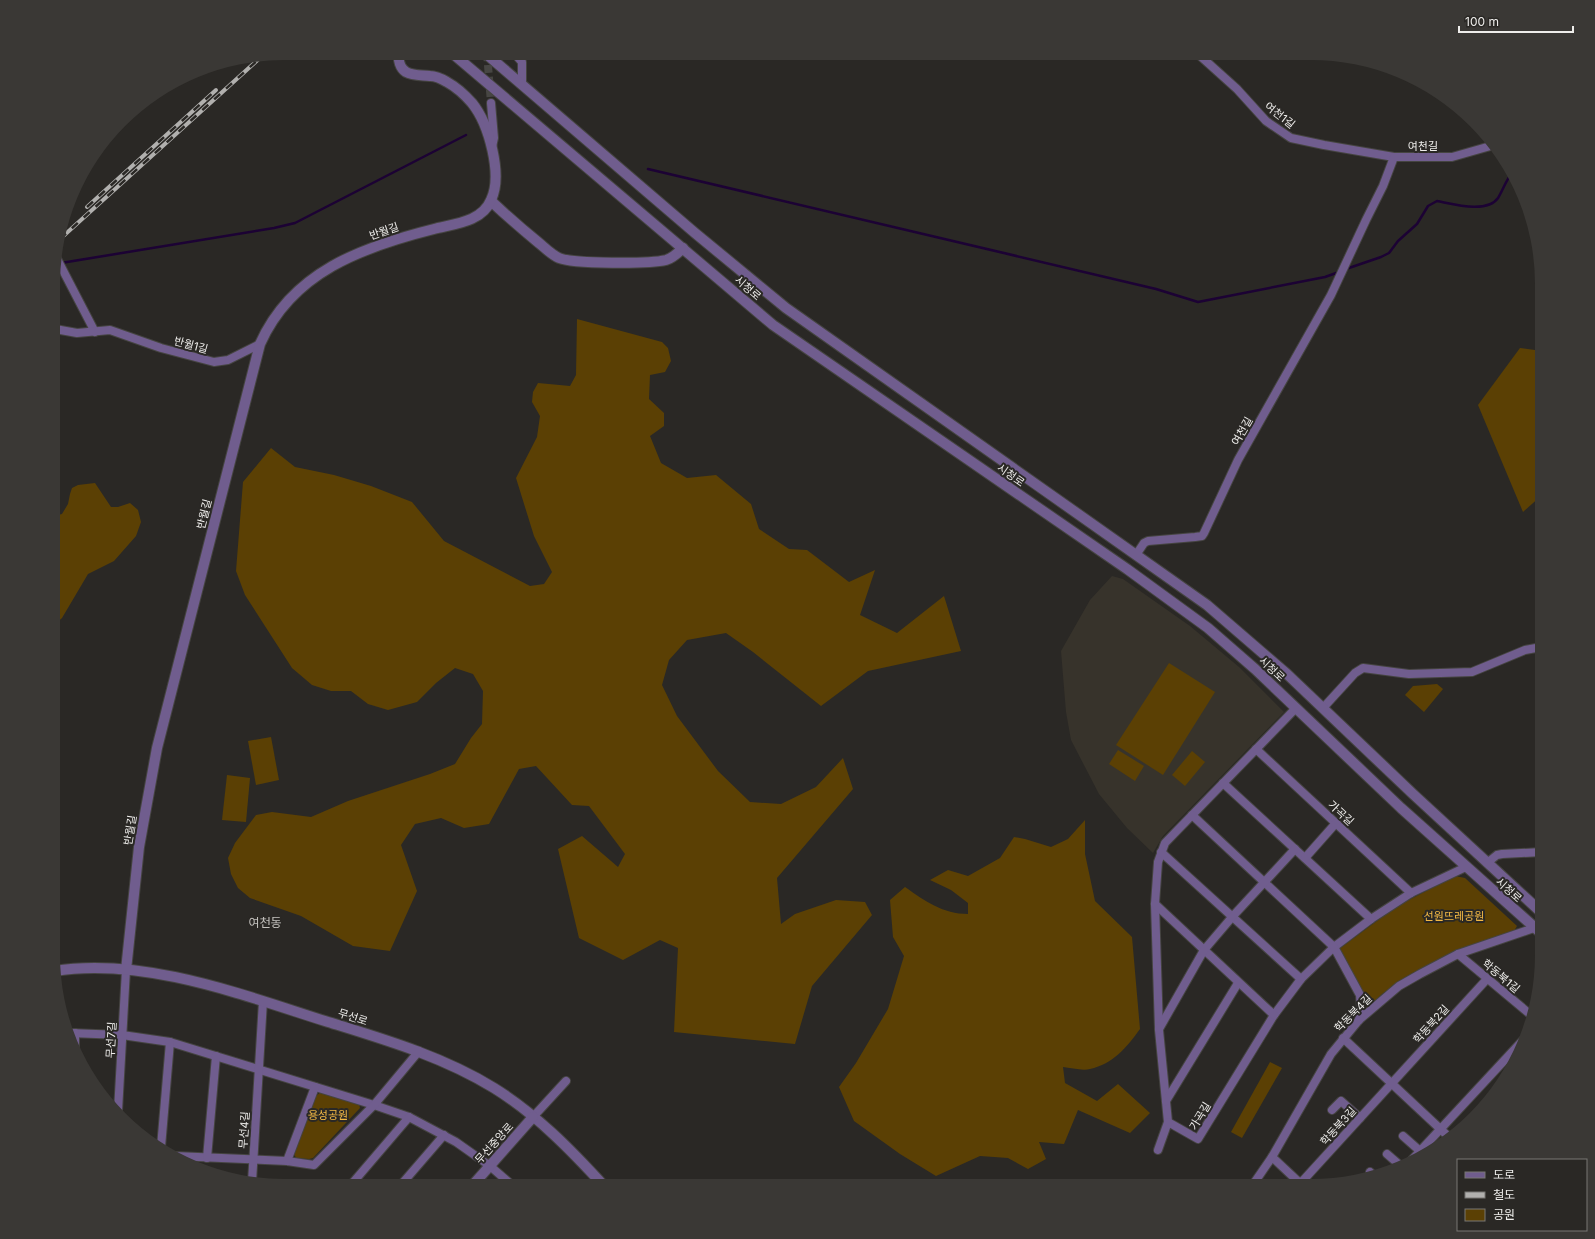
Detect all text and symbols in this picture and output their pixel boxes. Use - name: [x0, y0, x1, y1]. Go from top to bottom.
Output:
- scale bar: [1459, 8, 1573, 34]
- text: 100 m: [1465, 14, 1499, 29]
- street label: 여천1길: [1262, 99, 1298, 131]
- street label: 여천길: [1408, 139, 1438, 153]
- street label: 반월길: [367, 219, 401, 243]
- street label: 시청로: [732, 273, 764, 303]
- street label: 반월1길: [172, 334, 210, 356]
- street label: 여천길: [1228, 414, 1256, 448]
- street label: 시청로: [995, 461, 1027, 489]
- street label: 반월길: [194, 498, 214, 530]
- street label: 시청로: [1256, 654, 1288, 684]
- street label: 가곡길: [1325, 798, 1357, 828]
- street label: 반월길: [121, 814, 139, 846]
- street label: 시청로: [1493, 875, 1525, 905]
- park label: 선원뜨레공원: [1424, 909, 1484, 923]
- district label: 여천동: [248, 915, 282, 930]
- street label: 학동북1길: [1479, 956, 1523, 996]
- street label: 학동북4길: [1331, 991, 1375, 1035]
- street label: 학동북2길: [1410, 1002, 1452, 1046]
- street label: 무선로: [336, 1006, 370, 1028]
- street label: 무선7길: [103, 1021, 119, 1059]
- street label: 가곡길: [1186, 1099, 1214, 1133]
- street label: 학동북3길: [1317, 1104, 1359, 1148]
- park label: 용성공원: [308, 1108, 348, 1122]
- street label: 무선4길: [236, 1111, 252, 1149]
- street label: 무선중앙로: [472, 1120, 516, 1166]
- legend: [1457, 1159, 1587, 1231]
- text: 도로: [1493, 1167, 1515, 1182]
- text: 철도: [1493, 1187, 1515, 1202]
- text: 공원: [1493, 1207, 1515, 1222]

